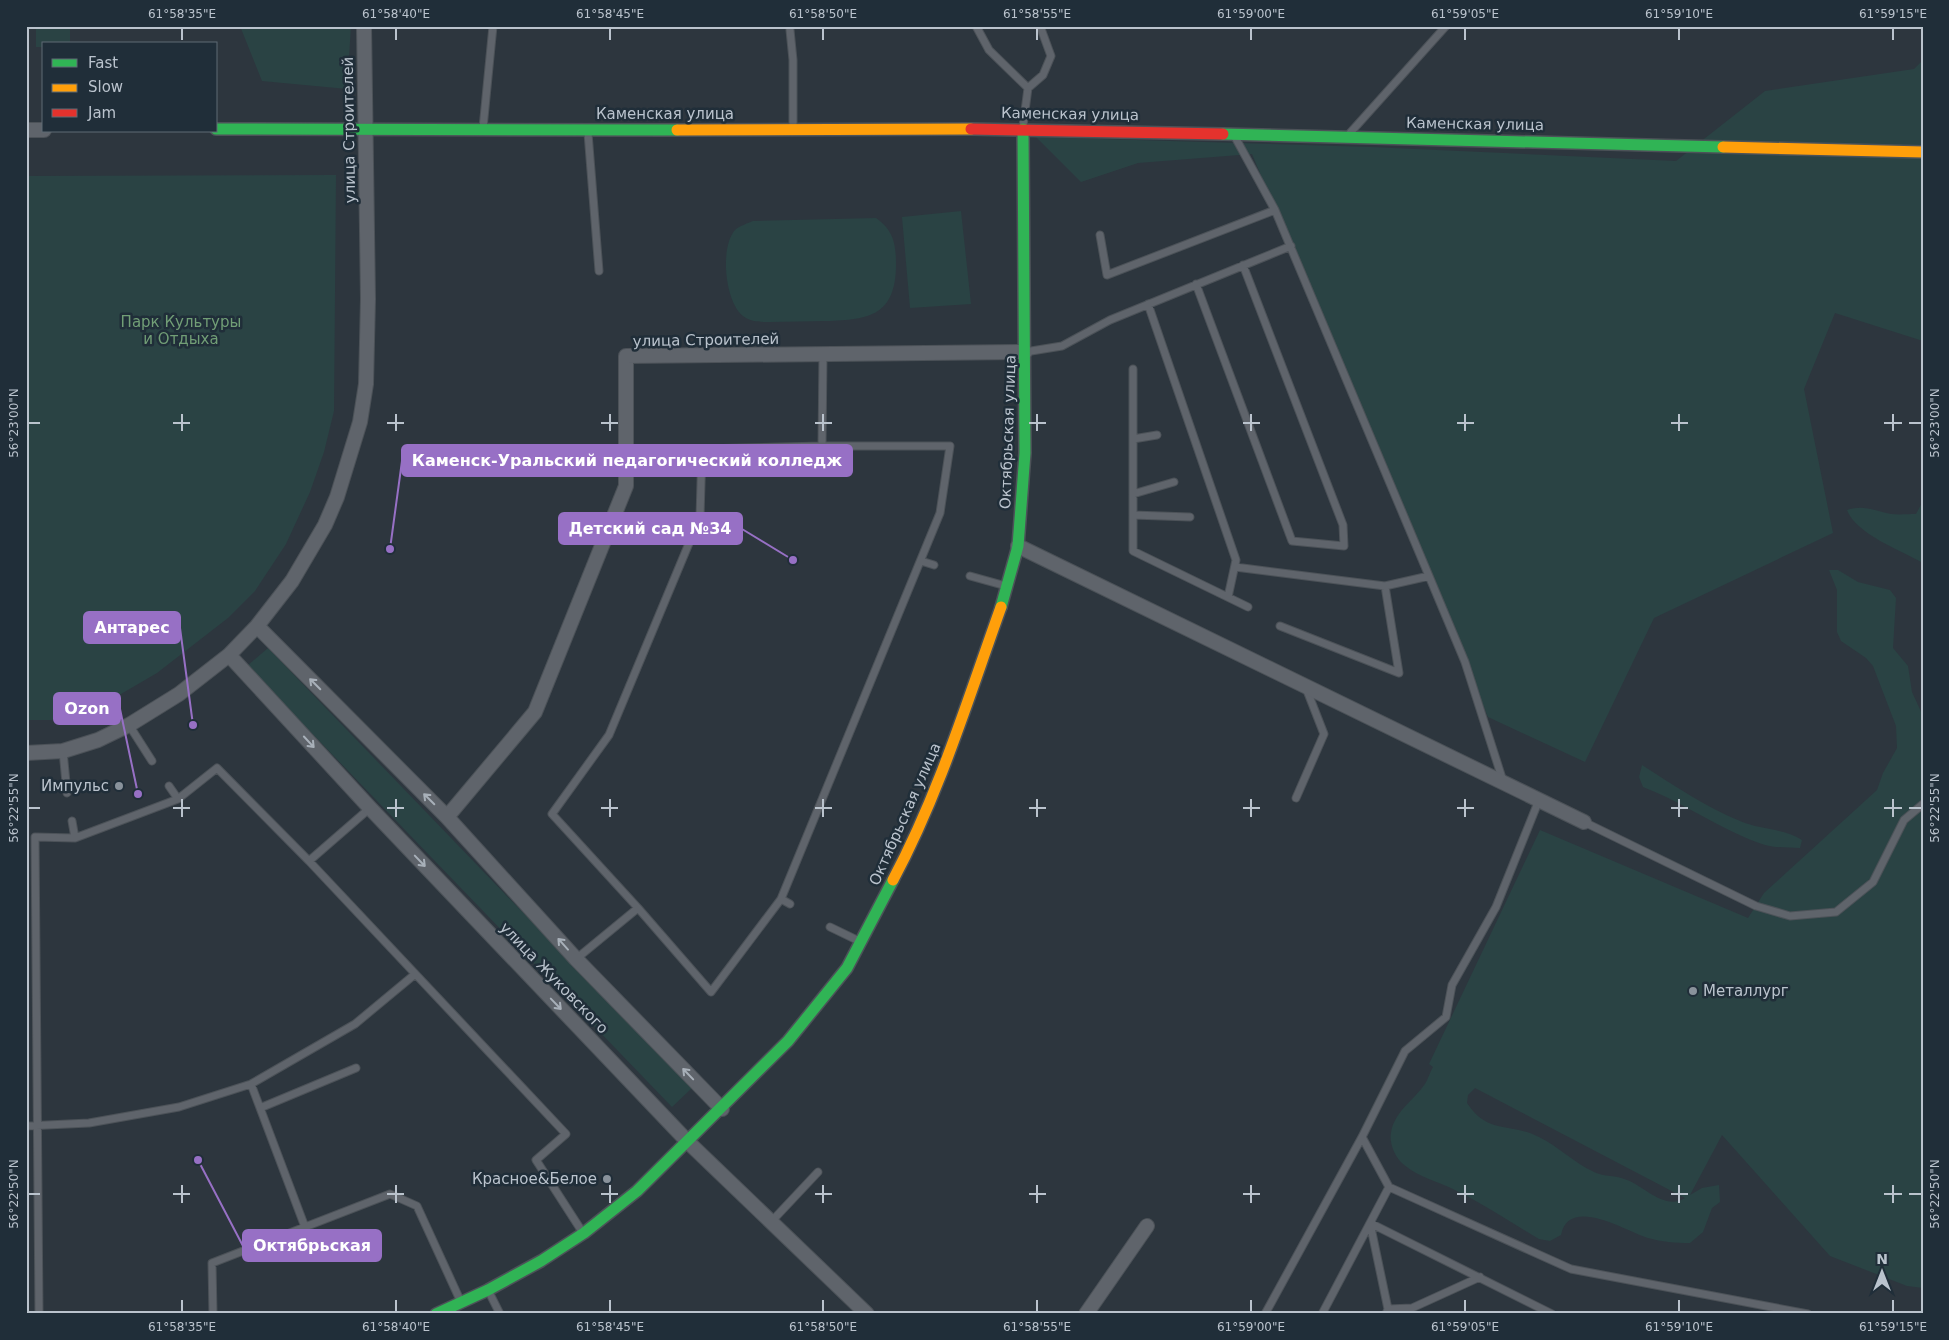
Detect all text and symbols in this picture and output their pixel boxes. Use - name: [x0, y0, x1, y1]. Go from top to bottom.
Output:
- text: 61°58'35"E: [148, 7, 216, 21]
- text: 61°58'40"E: [362, 7, 430, 21]
- text: 61°58'45"E: [576, 7, 644, 21]
- text: 61°58'50"E: [789, 7, 857, 21]
- text: 61°58'55"E: [1003, 7, 1071, 21]
- text: 61°59'00"E: [1217, 7, 1285, 21]
- text: 61°59'05"E: [1431, 7, 1499, 21]
- text: 61°59'10"E: [1645, 7, 1713, 21]
- text: 61°59'15"E: [1859, 7, 1927, 21]
- legend: [42, 42, 218, 132]
- text: Fast: [88, 54, 118, 72]
- street label: улица Строителей: [339, 57, 359, 203]
- text: Slow: [88, 78, 123, 96]
- text: Jam: [87, 104, 116, 122]
- street label: Каменская улица: [1001, 104, 1139, 124]
- street label: Каменская улица: [596, 105, 734, 123]
- street label: Каменская улица: [1406, 114, 1544, 134]
- park label: Парк Культуры и Отдыха: [121, 313, 241, 348]
- street label: улица Строителей: [633, 330, 779, 350]
- street label: Октябрьская улица: [996, 355, 1020, 509]
- text: 56°23'00"N: [7, 388, 21, 458]
- text: 56°23'00"N: [1928, 388, 1942, 458]
- callout: Каменск-Уральский педагогический колледж: [402, 445, 852, 476]
- text: Каменск-Уральский педагогический колледж: [412, 451, 842, 470]
- callout: Детский сад №34: [559, 513, 742, 544]
- text: Детский сад №34: [569, 519, 732, 538]
- callout: Антарес: [84, 612, 180, 643]
- text: Антарес: [94, 618, 170, 637]
- one-way arrow: [308, 678, 321, 690]
- callout: Ozon: [54, 693, 120, 724]
- text: Ozon: [64, 699, 110, 718]
- one-way arrow: [303, 736, 315, 749]
- street label: Октябрьская улица: [865, 740, 945, 888]
- text: 56°22'55"N: [7, 773, 21, 843]
- text: 56°22'55"N: [1928, 773, 1942, 843]
- place label: Импульс: [41, 777, 109, 795]
- marker: Импульс: [113, 780, 125, 792]
- one-way arrow: [423, 793, 435, 805]
- one-way arrow: [414, 854, 426, 867]
- street label: улица Жуковского: [496, 919, 612, 1037]
- one-way arrow: [557, 938, 569, 951]
- place label: Металлург: [1703, 982, 1789, 1000]
- marker: Металлург: [1687, 985, 1699, 997]
- one-way arrow: [550, 998, 562, 1010]
- one-way arrow: [682, 1068, 694, 1080]
- text: 56°22'50"N: [7, 1159, 21, 1229]
- text: 56°22'50"N: [1928, 1159, 1942, 1229]
- place label: Красное&Белое: [472, 1170, 597, 1188]
- marker: Красное&Белое: [601, 1173, 613, 1185]
- callout: Октябрьская: [243, 1230, 381, 1261]
- text: Октябрьская: [253, 1236, 371, 1255]
- north arrow: [1856, 1248, 1906, 1298]
- text: N: [1876, 1251, 1888, 1267]
- text: 61°58'35"E: [148, 1320, 216, 1334]
- text: 61°58'40"E: [362, 1320, 430, 1334]
- text: 61°58'45"E: [576, 1320, 644, 1334]
- text: 61°58'50"E: [789, 1320, 857, 1334]
- text: 61°58'55"E: [1003, 1320, 1071, 1334]
- text: 61°59'00"E: [1217, 1320, 1285, 1334]
- text: 61°59'05"E: [1431, 1320, 1499, 1334]
- text: 61°59'10"E: [1645, 1320, 1713, 1334]
- text: 61°59'15"E: [1859, 1320, 1927, 1334]

